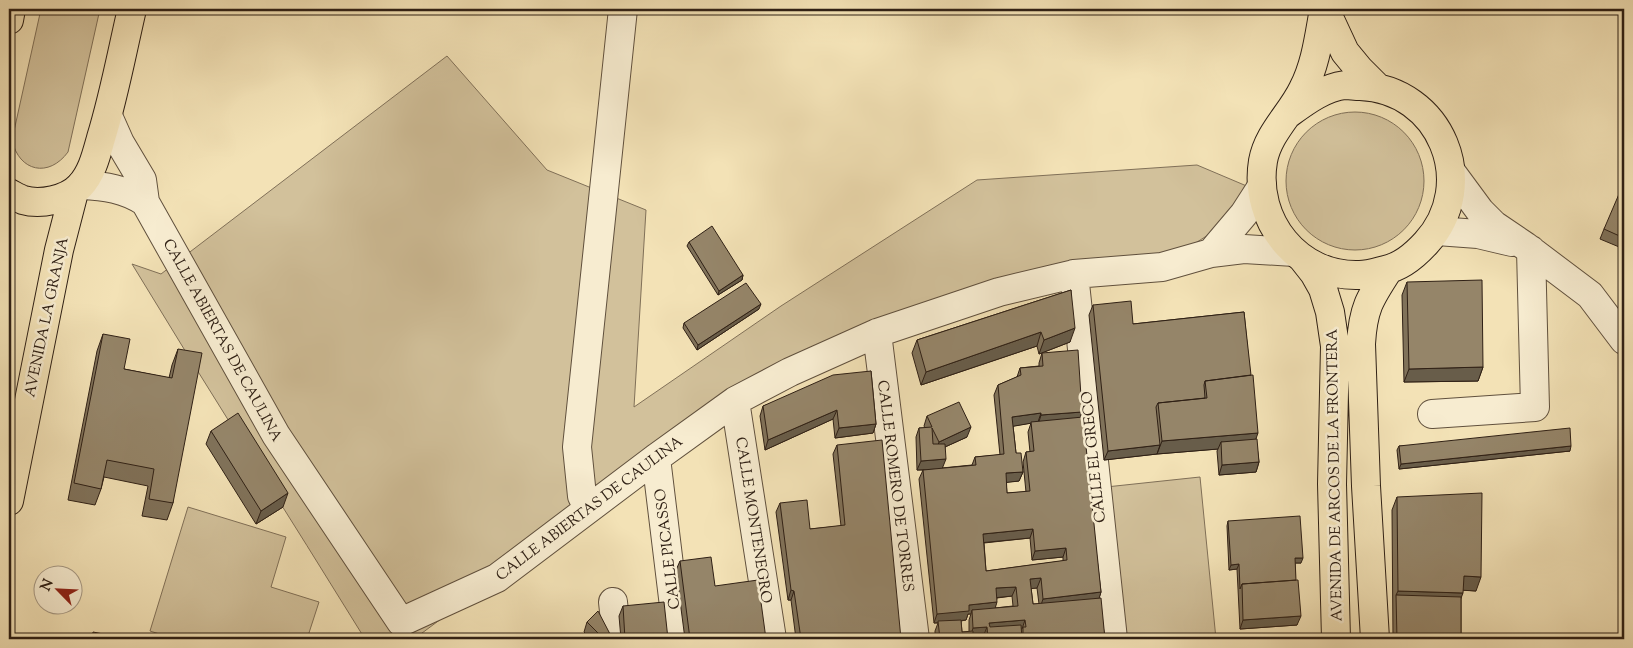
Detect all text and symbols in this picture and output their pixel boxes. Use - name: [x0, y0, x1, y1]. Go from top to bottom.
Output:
- street label: CALLE ABIERTAS DE CAULINA: [157, 235, 286, 446]
- street label: AVENIDA LA GRANJA: [20, 236, 75, 399]
- street label: AVENIDA DE ARCOS DE LA FRONTERA: [1322, 329, 1349, 621]
- street label: CALLE ROMERO DE TORRES: [871, 379, 918, 593]
- street label: CALLE EL GRECO: [1077, 390, 1112, 524]
- street label: CALLE ABIERTAS DE CAULINA: [492, 432, 688, 587]
- street label: CALLE MONTENEGRO: [729, 436, 776, 605]
- street label: CALLE PICASSO: [651, 487, 686, 610]
- north arrow: [32, 566, 82, 616]
- text: N: [37, 576, 59, 595]

